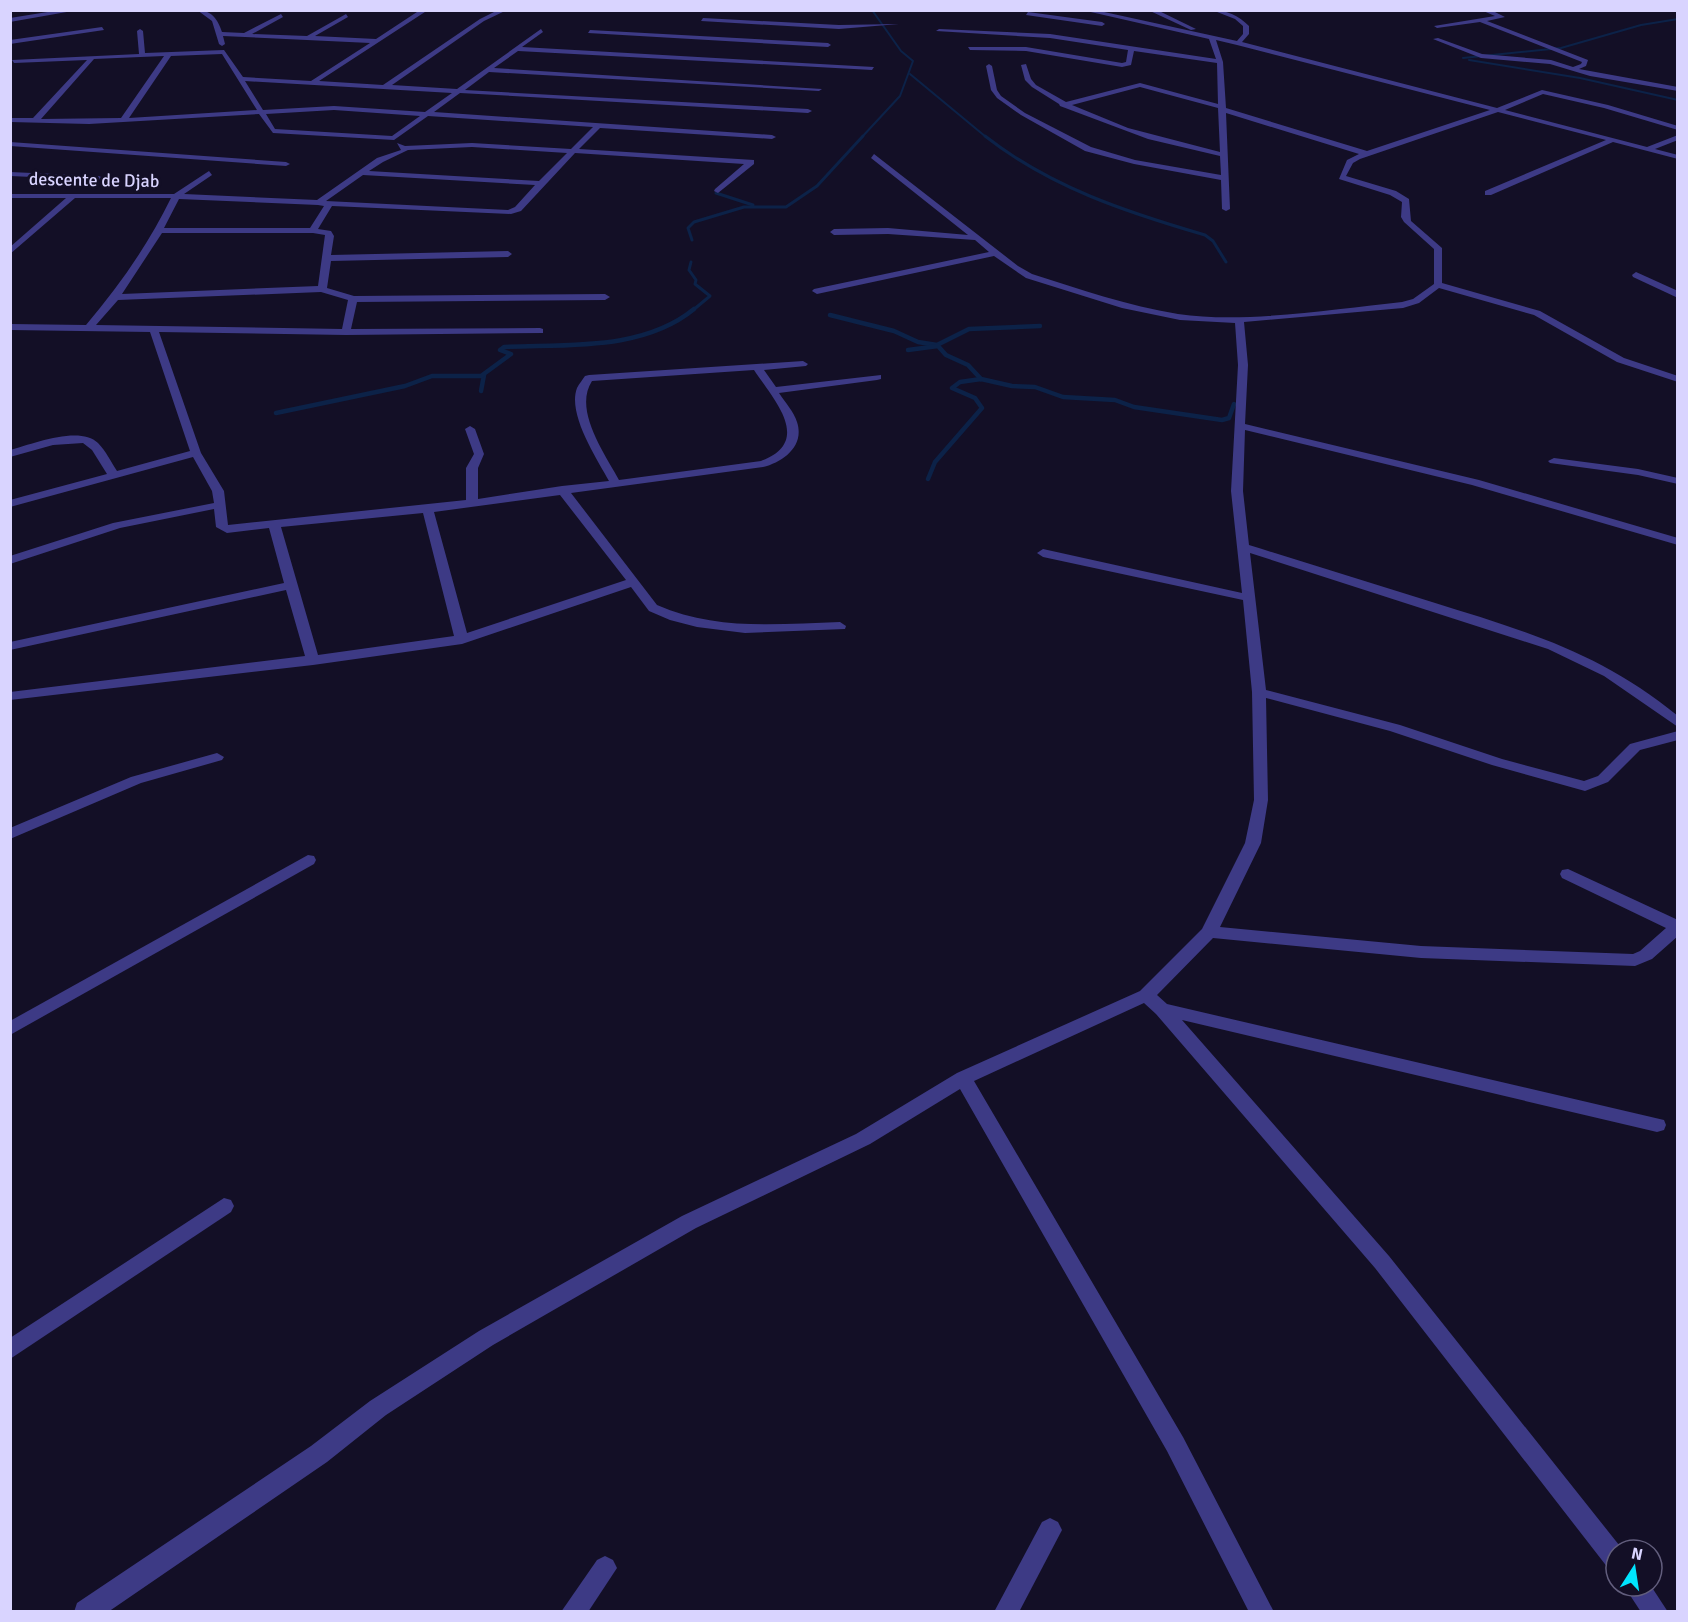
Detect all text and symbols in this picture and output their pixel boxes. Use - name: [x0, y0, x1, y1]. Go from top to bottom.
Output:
- street label: descente de Djab: [29, 168, 159, 192]
- north arrow: [1604, 1538, 1664, 1598]
- text: N: [1629, 1543, 1644, 1565]

